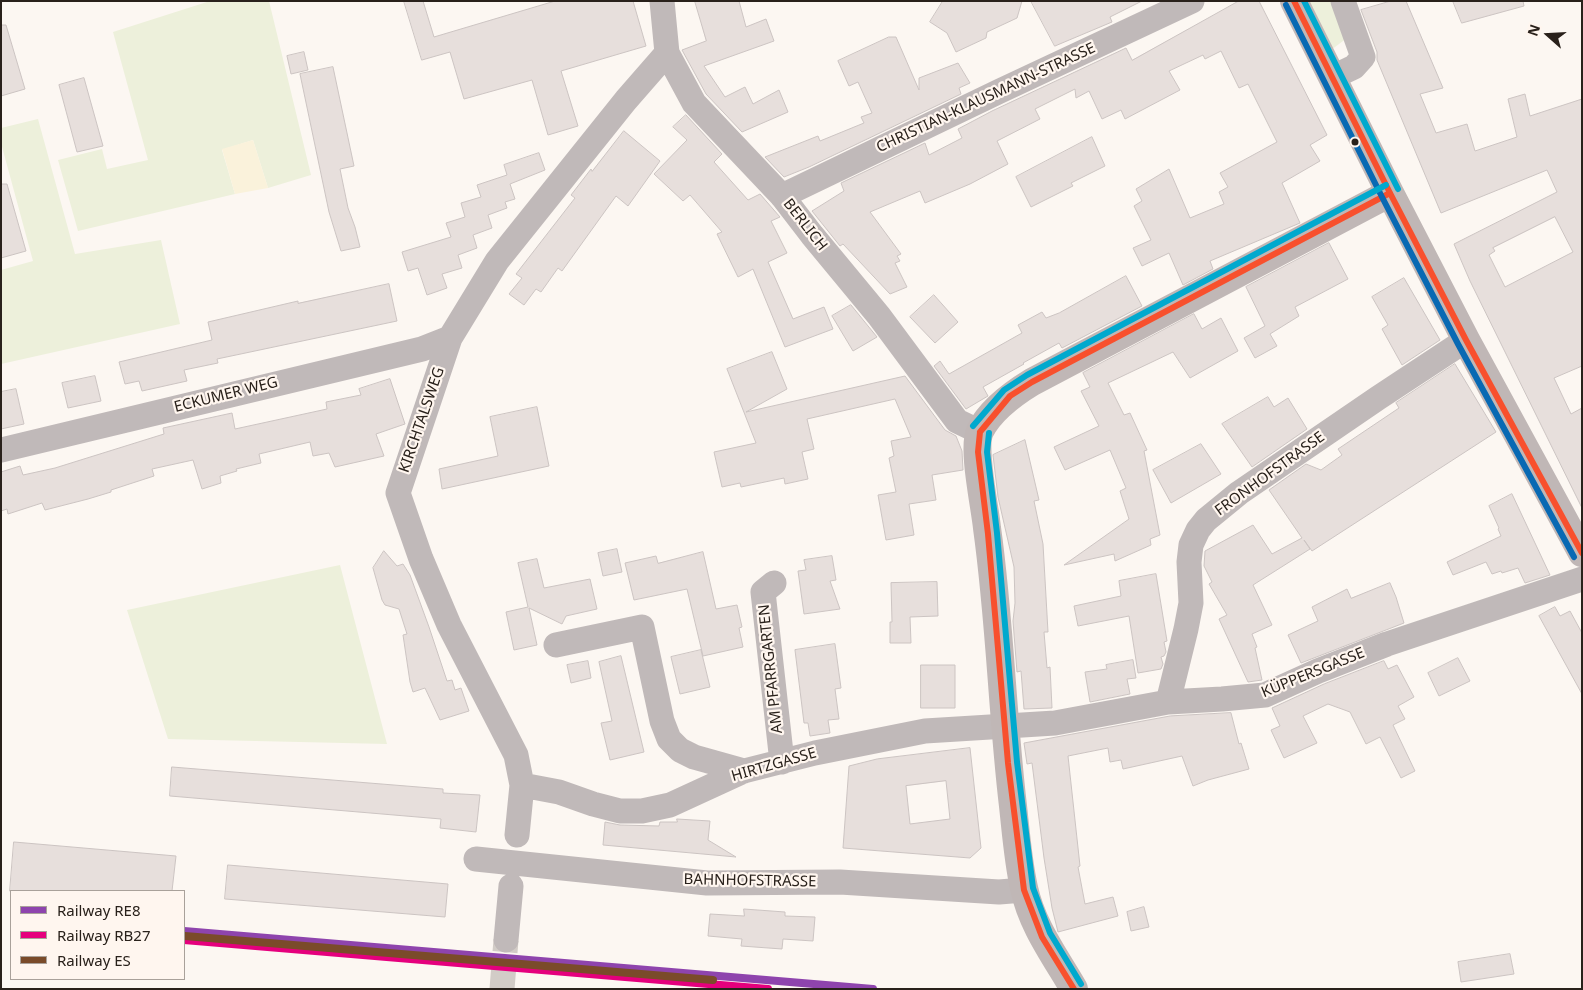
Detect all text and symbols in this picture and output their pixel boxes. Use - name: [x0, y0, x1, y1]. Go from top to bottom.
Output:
- north arrow: [1523, 10, 1573, 60]
- text: N: [1523, 21, 1544, 38]
- street label: CHRISTIAN-KLAUSMANN-STRASSE: [874, 39, 1098, 157]
- unlabelled marker: [1350, 137, 1360, 147]
- street label: BERLICH: [779, 195, 831, 255]
- street label: KIRCHTALSWEG: [396, 365, 448, 475]
- street label: ECKUMER WEG: [172, 373, 280, 417]
- street label: FRONHOFSTRASSE: [1212, 428, 1328, 520]
- street label: AM PFARRGARTEN: [755, 604, 787, 734]
- street label: KÜPPERSGASSE: [1259, 644, 1367, 702]
- street label: HIRTZGASSE: [729, 744, 819, 786]
- street label: BAHNHOFSTRASSE: [683, 871, 817, 891]
- legend: [10, 890, 185, 980]
- text: Railway RE8: [57, 900, 141, 920]
- text: Railway RB27: [57, 925, 150, 945]
- text: Railway ES: [57, 950, 131, 970]

